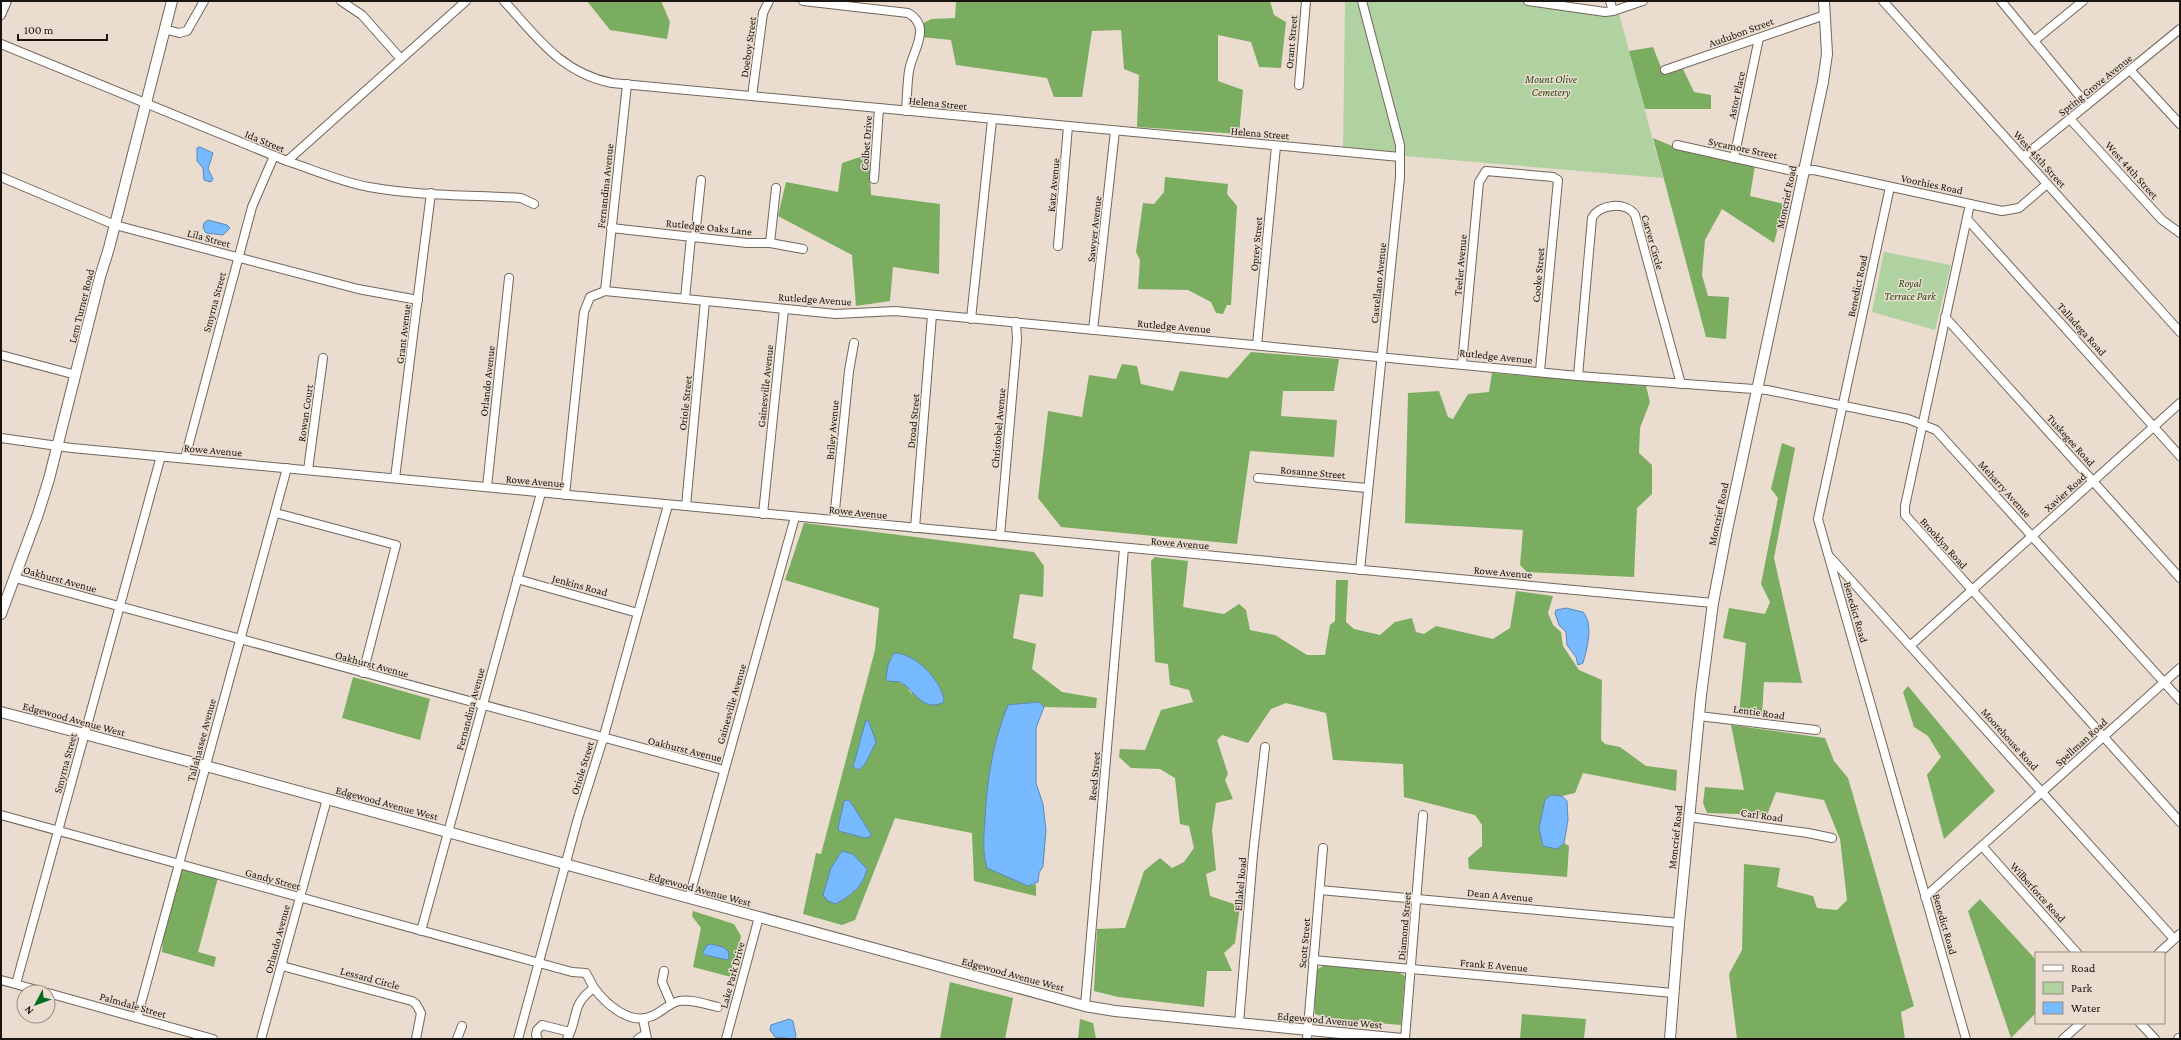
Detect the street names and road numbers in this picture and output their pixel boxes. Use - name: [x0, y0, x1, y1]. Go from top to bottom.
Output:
- street label: Orant Street: [1283, 14, 1299, 69]
- street label: Doeboy Street: [738, 15, 759, 78]
- street label: Audubon Street: [1707, 15, 1776, 49]
- street label: Spring Grove Avenue: [2056, 51, 2135, 119]
- street label: Astor Place: [1725, 70, 1747, 120]
- street label: Helena Street: [908, 94, 968, 112]
- street label: Colbet Drive: [858, 115, 874, 171]
- street label: Helena Street: [1230, 124, 1290, 142]
- street label: Ida Street: [243, 128, 287, 155]
- street label: West 45th Street: [2011, 128, 2069, 190]
- street label: Sycamore Street: [1707, 135, 1779, 162]
- street label: West 44th Street: [2103, 139, 2161, 201]
- street label: Fernandina Avenue: [595, 143, 615, 229]
- street label: Katz Avenue: [1045, 157, 1061, 212]
- street label: Moncrief Road: [1773, 164, 1799, 230]
- street label: Voorhies Road: [1900, 172, 1964, 196]
- street label: Sawyer Avenue: [1085, 195, 1104, 263]
- street label: Carver Circle: [1639, 213, 1667, 271]
- street label: Oprey Street: [1248, 216, 1265, 272]
- street label: Rutledge Oaks Lane: [665, 217, 753, 238]
- street label: Lila Street: [186, 226, 232, 250]
- street label: Teeler Avenue: [1451, 234, 1469, 296]
- street label: Castellano Avenue: [1368, 242, 1388, 324]
- street label: Cooke Street: [1530, 247, 1546, 303]
- street label: Benedict Road: [1845, 254, 1869, 318]
- street label: Lem Turner Road: [66, 268, 96, 344]
- street label: Smyrna Street: [200, 270, 229, 334]
- street label: Rutledge Avenue: [778, 290, 852, 309]
- street label: Talladega Road: [2054, 300, 2109, 359]
- street label: Grant Avenue: [393, 303, 413, 364]
- street label: Rutledge Avenue: [1137, 317, 1211, 336]
- street label: Gainesville Avenue: [755, 344, 775, 428]
- street label: Orlando Avenue: [477, 345, 497, 417]
- street label: Rutledge Avenue: [1459, 346, 1533, 367]
- street label: Oriole Street: [676, 375, 694, 431]
- street label: Rowan Court: [295, 383, 315, 442]
- street label: Christobel Avenue: [989, 387, 1007, 469]
- street label: Droad Street: [905, 393, 921, 449]
- street label: Briley Avenue: [823, 399, 842, 461]
- street label: Tuskegee Road: [2044, 412, 2097, 469]
- street label: Rowe Avenue: [183, 441, 243, 459]
- street label: Meharry Avenue: [1976, 458, 2034, 521]
- street label: Rosanne Street: [1280, 463, 1346, 481]
- street label: Xavier Road: [2042, 470, 2089, 514]
- street label: Rowe Avenue: [505, 472, 565, 490]
- street label: Moncrief Road: [1705, 481, 1731, 547]
- street label: Rowe Avenue: [828, 503, 888, 521]
- street label: Brooklyn Road: [1917, 515, 1970, 572]
- street label: Rowe Avenue: [1150, 534, 1210, 552]
- street label: Oakhurst Avenue: [22, 563, 98, 595]
- street label: Rowe Avenue: [1473, 563, 1533, 581]
- street label: Jenkins Road: [550, 572, 609, 599]
- street label: Benedict Road: [1842, 580, 1870, 644]
- street label: Oakhurst Avenue: [334, 648, 410, 680]
- street label: Gainesville Avenue: [714, 662, 748, 746]
- street label: Fernandina Avenue: [453, 666, 487, 752]
- street label: Tallahassee Avenue: [184, 697, 218, 783]
- street label: Edgewood Avenue West: [21, 700, 127, 740]
- street label: Lentie Road: [1732, 702, 1786, 722]
- street label: Moorehouse Road: [1979, 706, 2041, 773]
- street label: Spellman Road: [2053, 715, 2110, 769]
- street label: Smyrna Street: [51, 731, 80, 795]
- street label: Oakhurst Avenue: [647, 734, 723, 764]
- street label: Oriole Street: [568, 740, 596, 796]
- street label: Reed Street: [1086, 751, 1102, 801]
- street label: Edgewood Avenue West: [334, 784, 440, 824]
- street label: Moncrief Road: [1666, 804, 1684, 870]
- street label: Carl Road: [1740, 806, 1784, 824]
- street label: Ellakel Road: [1232, 856, 1248, 911]
- street label: Wilberforce Road: [2008, 860, 2068, 924]
- street label: Gandy Street: [244, 866, 302, 893]
- street label: Edgewood Avenue West: [647, 870, 753, 910]
- street label: Dean A Avenue: [1467, 886, 1534, 904]
- street label: Diamond Street: [1395, 891, 1413, 961]
- street label: Benedict Road: [1931, 892, 1959, 956]
- street label: Orlando Avenue: [262, 903, 292, 975]
- street label: Scott Street: [1296, 917, 1312, 969]
- street label: Lake Park Drive: [717, 940, 747, 1009]
- street label: Edgewood Avenue West: [960, 955, 1066, 995]
- street label: Frank E Avenue: [1460, 956, 1528, 974]
- street label: Lessard Circle: [339, 964, 401, 992]
- street label: Palmdale Street: [98, 990, 168, 1020]
- street label: Edgewood Avenue West: [1277, 1009, 1383, 1032]

